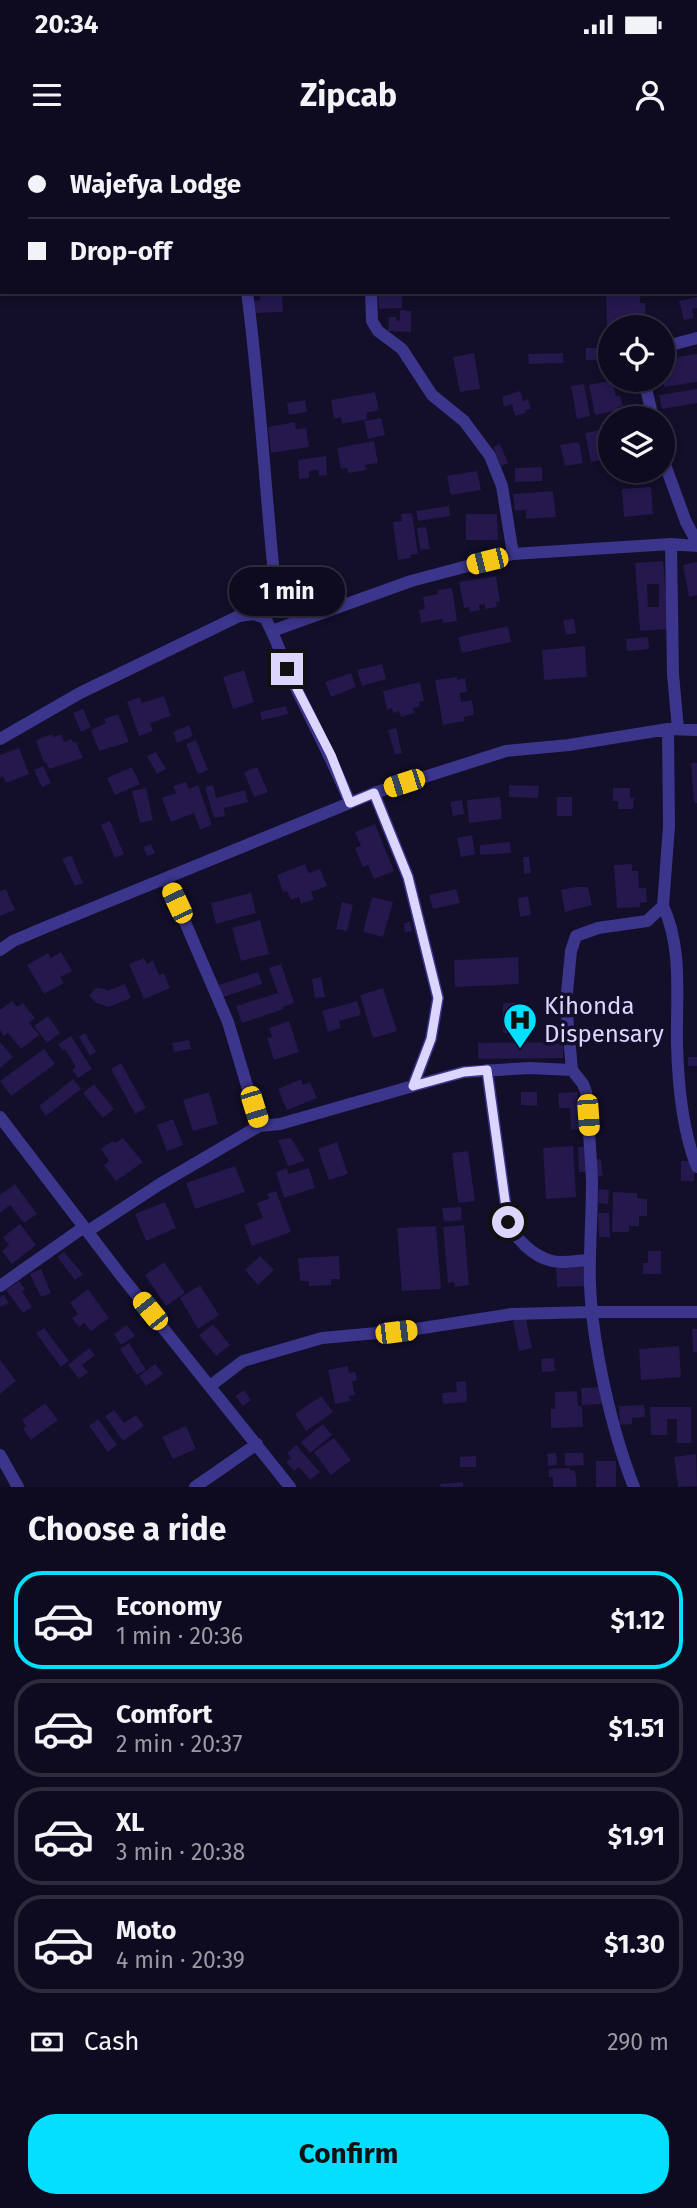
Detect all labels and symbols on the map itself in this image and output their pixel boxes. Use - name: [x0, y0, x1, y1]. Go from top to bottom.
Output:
- car: [465, 546, 510, 576]
- callout: 1 min: [229, 568, 345, 616]
- route end: [271, 653, 303, 685]
- car: [381, 767, 428, 799]
- car: [159, 880, 196, 926]
- place label: Kihonda Dispensary: [544, 992, 664, 1048]
- hospital icon: Kihonda Dispensary: [501, 1001, 539, 1050]
- car: [238, 1084, 271, 1130]
- car: [577, 1093, 600, 1137]
- route start: [492, 1206, 524, 1238]
- car: [129, 1288, 172, 1334]
- car: [374, 1319, 419, 1345]

